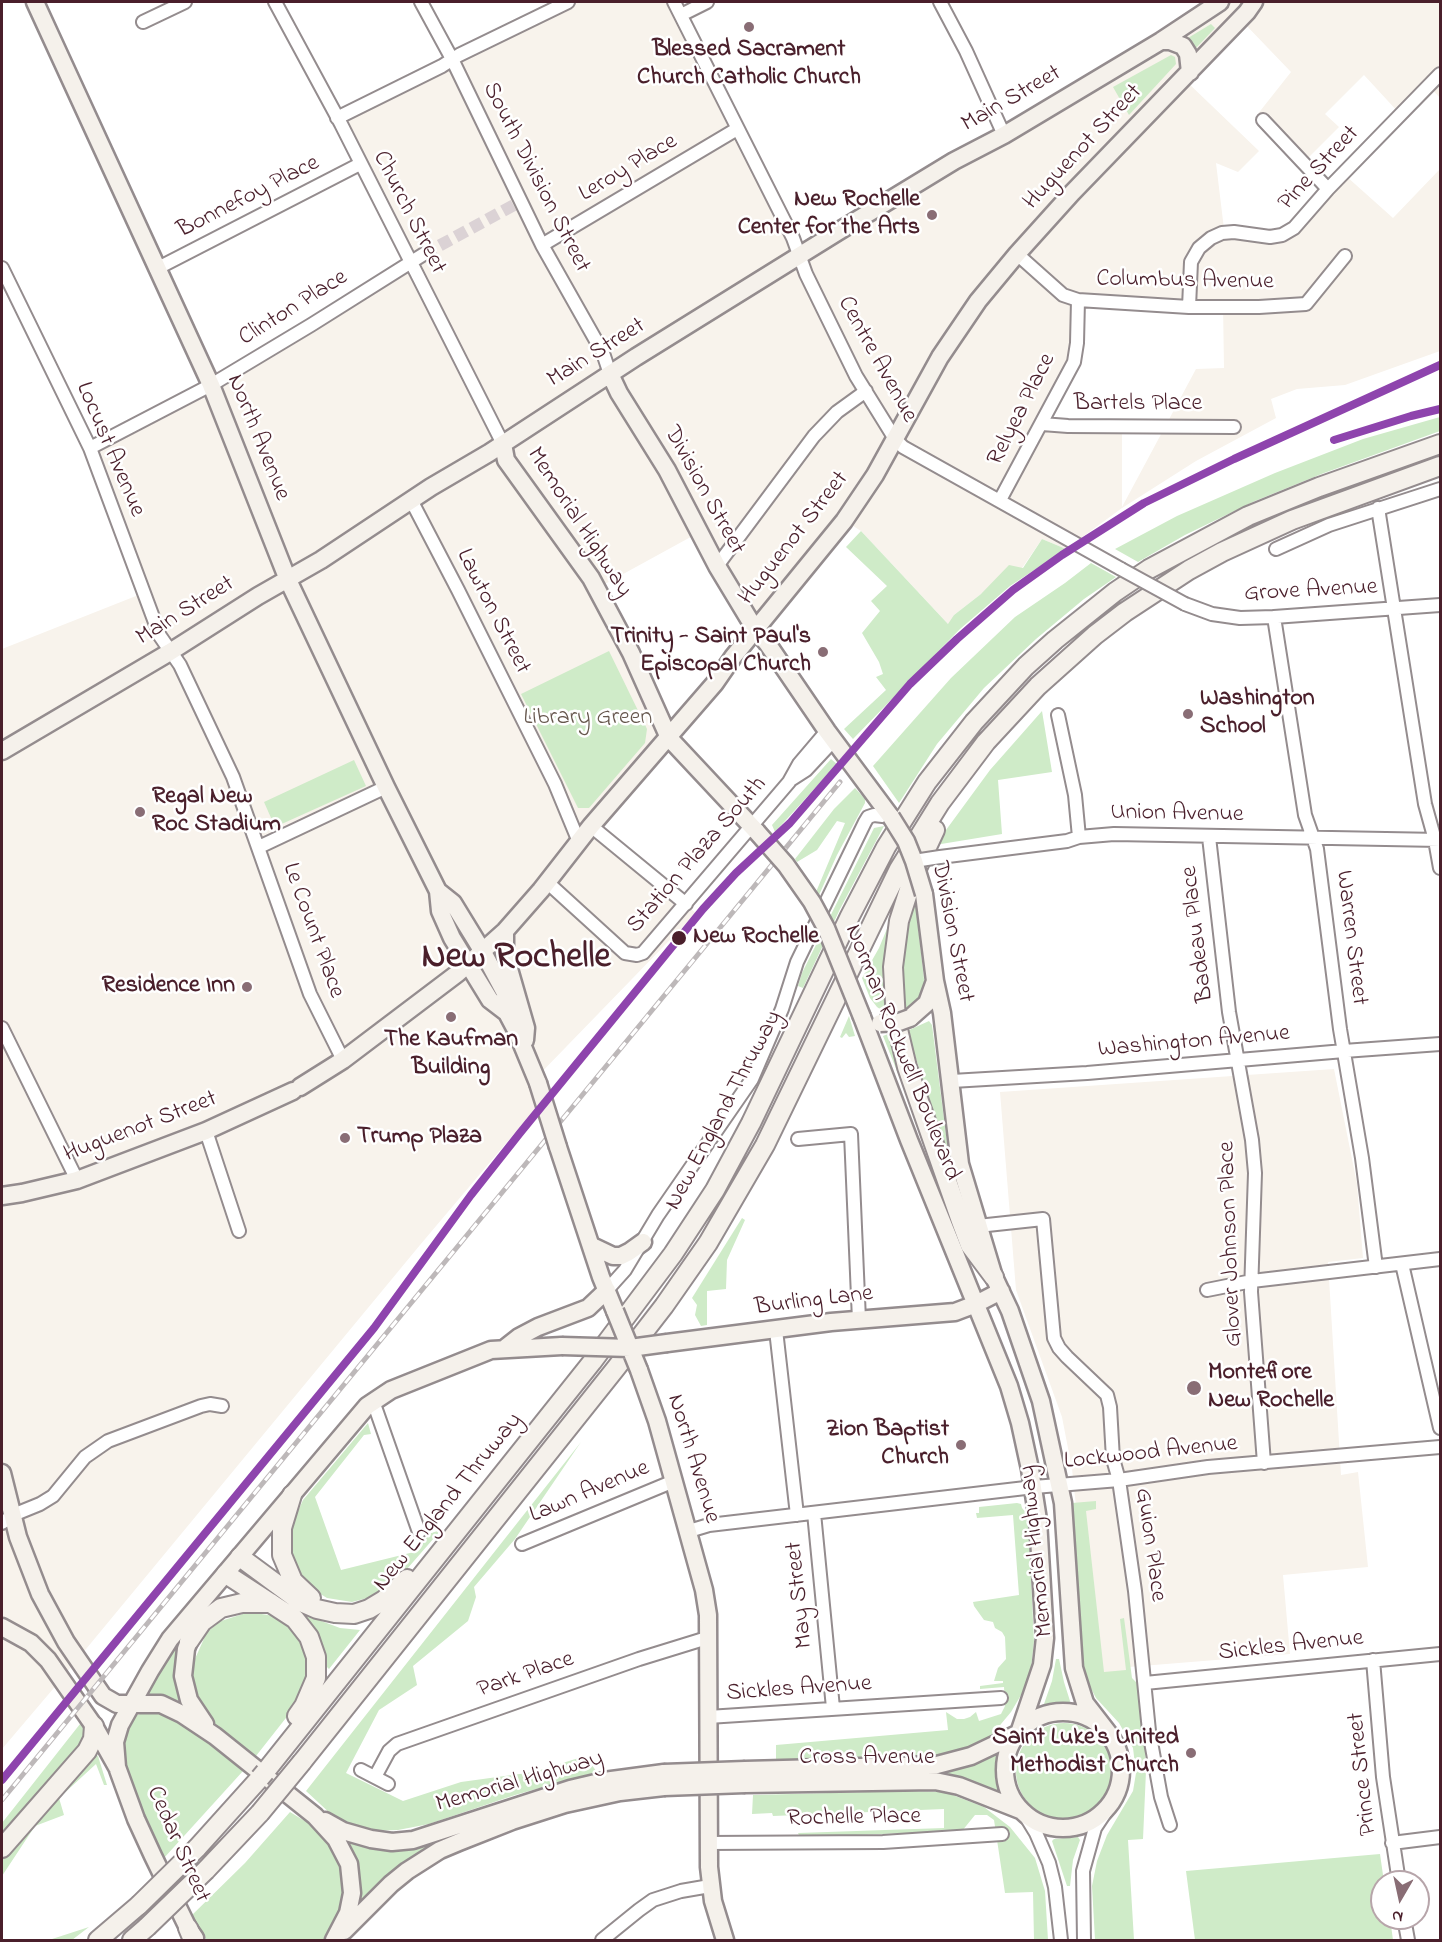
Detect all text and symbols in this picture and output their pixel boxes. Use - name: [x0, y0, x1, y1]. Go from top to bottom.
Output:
- marker: Blessed Sacrament Church Catholic Church: [742, 20, 756, 34]
- place label: Blessed Sacrament Church Catholic Church: [637, 37, 861, 93]
- street label: Main Street: [957, 60, 1067, 140]
- street label: South Division Street: [475, 78, 595, 278]
- street label: Huguenot Street: [1018, 79, 1150, 217]
- street label: Pine Street: [1273, 120, 1367, 218]
- street label: Leroy Place: [575, 128, 683, 210]
- street label: Church Street: [365, 147, 451, 279]
- street label: Bonnefoy Place: [173, 150, 325, 246]
- place label: New Rochelle Center for the Arts: [738, 187, 920, 243]
- marker: New Rochelle Center for the Arts: [925, 208, 939, 222]
- street label: Clinton Place: [234, 264, 354, 354]
- street label: Columbus Avenue: [1096, 266, 1274, 298]
- street label: Centre Avenue: [830, 292, 922, 428]
- street label: Main Street: [543, 313, 651, 395]
- street label: Relyea Place: [982, 349, 1064, 471]
- street label: North Avenue: [219, 371, 295, 505]
- street label: Locust Avenue: [68, 378, 150, 522]
- street label: Bartels Place: [1074, 391, 1202, 419]
- street label: Division Street: [656, 422, 750, 560]
- street label: Memorial Highway: [519, 443, 637, 603]
- street label: Huguenot Street: [734, 466, 856, 612]
- street label: Lawton Street: [448, 545, 536, 679]
- street label: Main Street: [132, 571, 240, 653]
- street label: Grove Avenue: [1244, 574, 1378, 610]
- place label: Trinity - Saint Paul's Episcopal Church: [611, 624, 811, 680]
- marker: Trinity - Saint Paul's Episcopal Church: [816, 645, 830, 659]
- place label: Washington School: [1200, 686, 1315, 742]
- park label: Library Green: [524, 705, 652, 733]
- marker: Washington School: [1181, 707, 1195, 721]
- street label: Station Plaza South: [622, 772, 774, 940]
- place label: Regal New Roc Stadium: [152, 784, 281, 840]
- street label: Union Avenue: [1110, 799, 1244, 831]
- marker: Regal New Roc Stadium: [133, 805, 147, 819]
- street label: Le Count Place: [274, 859, 350, 1003]
- street label: Division Street: [923, 859, 979, 1005]
- street label: Badeau Place: [1176, 864, 1222, 1004]
- street label: Warren Street: [1327, 869, 1373, 1007]
- street label: Norman Rockwell Boulevard: [836, 921, 966, 1185]
- place label: New Rochelle: [693, 924, 819, 952]
- marker: New Rochelle: [670, 929, 688, 947]
- district label: New Rochelle: [421, 938, 611, 982]
- place label: Residence Inn: [102, 973, 235, 1001]
- marker: Residence Inn: [240, 980, 254, 994]
- street label: New England Thruway: [660, 1006, 790, 1216]
- marker: The Kaufman Building: [444, 1010, 458, 1024]
- street label: Washington Avenue: [1097, 1020, 1291, 1066]
- place label: The Kaufman Building: [384, 1027, 518, 1083]
- street label: Huguenot Street: [60, 1086, 222, 1170]
- place label: Trump Plaza: [357, 1124, 482, 1152]
- marker: Trump Plaza: [338, 1131, 352, 1145]
- street label: Glover Johnson Place: [1214, 1141, 1250, 1347]
- street label: Burling Lane: [753, 1280, 875, 1324]
- place label: Montefiore New Rochelle: [1208, 1360, 1334, 1416]
- marker: Montefiore New Rochelle: [1185, 1379, 1203, 1397]
- street label: North Avenue: [659, 1391, 725, 1527]
- street label: New England Thruway: [368, 1408, 530, 1598]
- place label: Zion Baptist Church: [826, 1417, 949, 1473]
- street label: Lockwood Avenue: [1063, 1431, 1239, 1477]
- marker: Zion Baptist Church: [954, 1438, 968, 1452]
- street label: Lawn Avenue: [526, 1455, 654, 1531]
- street label: Memorial Highway: [1015, 1464, 1061, 1638]
- street label: Guion Place: [1127, 1486, 1171, 1604]
- street label: May Street: [781, 1540, 821, 1650]
- street label: Sickles Avenue: [1217, 1625, 1365, 1669]
- street label: Park Place: [474, 1646, 578, 1706]
- street label: Sickles Avenue: [725, 1671, 873, 1709]
- street label: Prince Street: [1343, 1711, 1385, 1837]
- place label: Saint Luke's United Methodist Church: [992, 1725, 1179, 1781]
- street label: Memorial Highway: [433, 1745, 607, 1821]
- street label: Cross Avenue: [799, 1745, 935, 1773]
- marker: Saint Luke's United Methodist Church: [1184, 1746, 1198, 1760]
- street label: Cedar Street: [139, 1782, 215, 1908]
- street label: Rochelle Place: [787, 1803, 921, 1835]
- north arrow: [1370, 1870, 1430, 1930]
- text: N: [1390, 1903, 1405, 1929]

